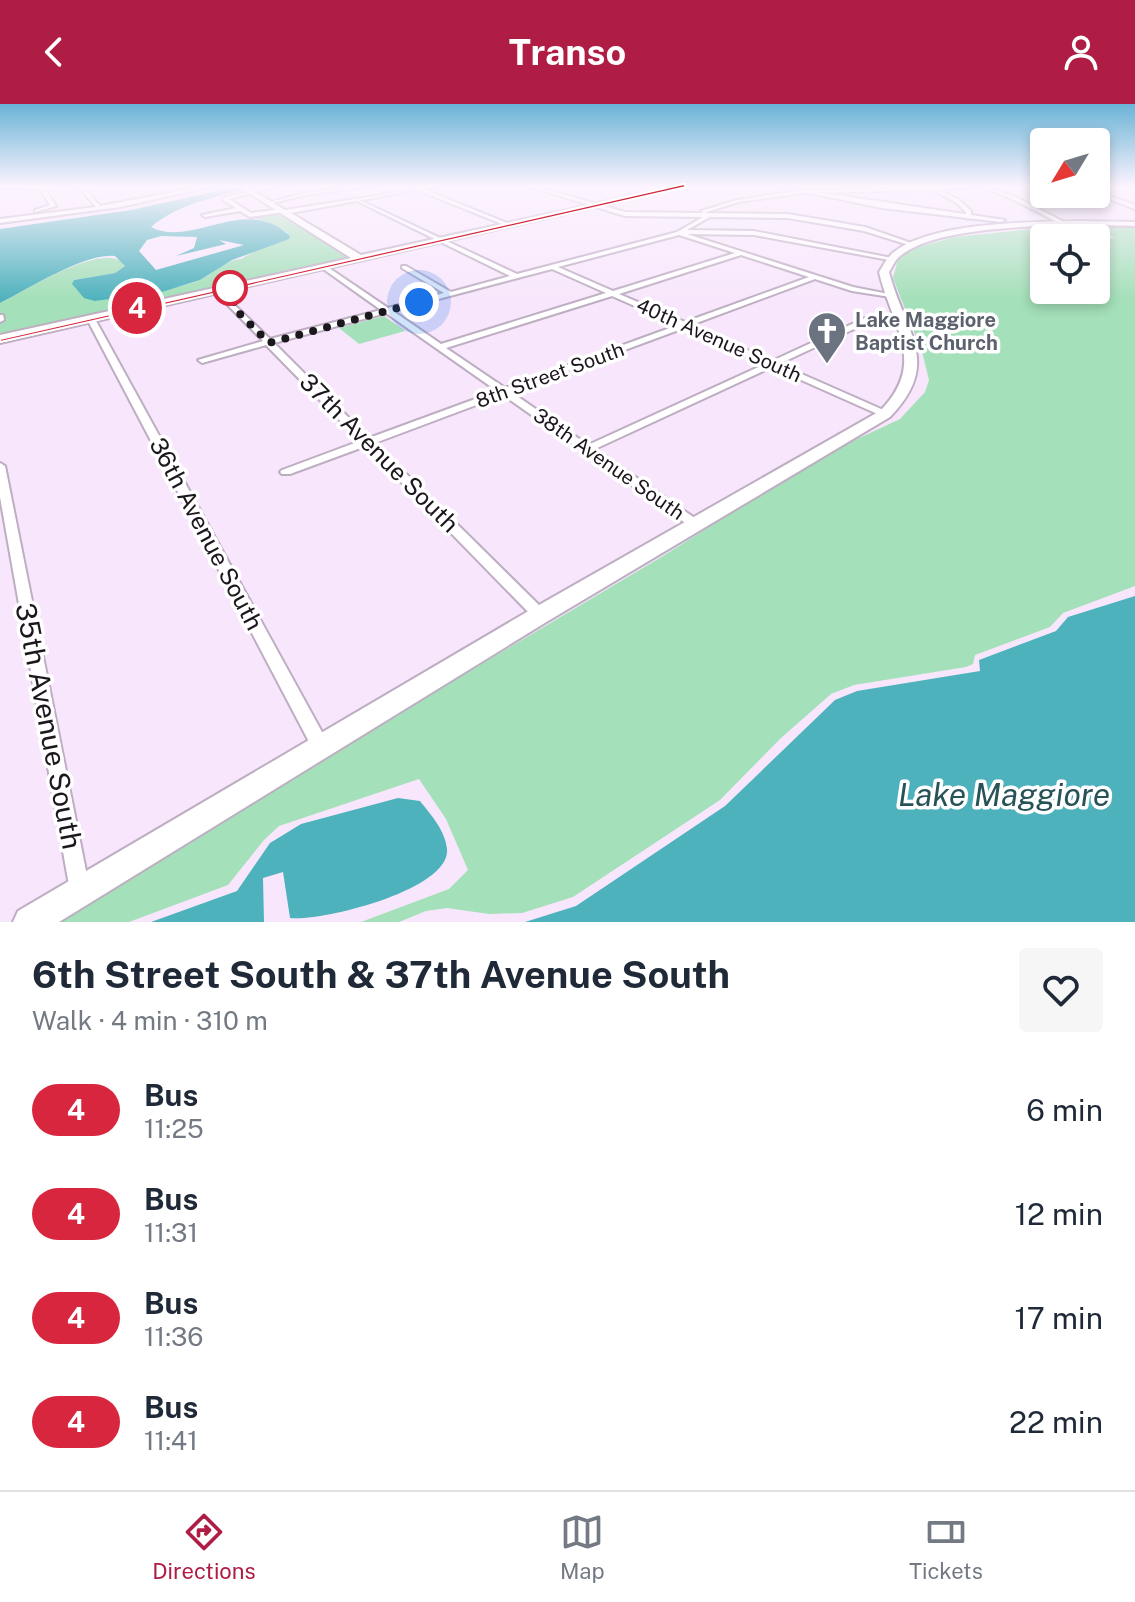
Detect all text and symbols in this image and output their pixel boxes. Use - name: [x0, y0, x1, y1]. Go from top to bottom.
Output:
- icon: back: [32, 30, 76, 74]
- icon: person: [1059, 30, 1103, 74]
- text: Transo: [509, 31, 626, 73]
- north arrow: [1030, 128, 1110, 208]
- map controls: [1030, 128, 1110, 304]
- button: locate: [1030, 224, 1110, 304]
- unlabelled marker: [213, 271, 247, 305]
- line badge: 4: [111, 282, 163, 334]
- your location: [399, 282, 439, 322]
- text: 4: [128, 291, 146, 324]
- street label: 40th Avenue South: [633, 293, 805, 387]
- place label: Lake Maggiore Baptist Church: [855, 308, 998, 355]
- church icon: Lake Maggiore Baptist Church: [806, 310, 848, 365]
- street label: 8th Street South: [473, 337, 627, 413]
- street label: 37th Avenue South: [295, 367, 465, 537]
- street label: 38th Avenue South: [529, 403, 689, 525]
- street label: 36th Avenue South: [144, 433, 269, 634]
- street label: 35th Avenue South: [9, 600, 90, 852]
- water label: Lake Maggiore: [898, 776, 1110, 813]
- button: heart: [1019, 948, 1103, 1032]
- text: 6th Street South & 37th Avenue South: [32, 952, 730, 997]
- text: Walk · 4 min · 310 m: [32, 1005, 268, 1036]
- text: Bus: [144, 1077, 198, 1113]
- text: 6 min: [1026, 1092, 1103, 1128]
- text: 4: [67, 1093, 85, 1126]
- text: 11:25: [144, 1113, 204, 1144]
- text: Bus: [144, 1181, 198, 1217]
- text: 12 min: [1015, 1196, 1103, 1232]
- text: 4: [67, 1197, 85, 1230]
- text: 11:31: [144, 1217, 198, 1248]
- text: Bus: [144, 1285, 198, 1321]
- text: 17 min: [1015, 1300, 1103, 1336]
- text: 4: [67, 1301, 85, 1334]
- text: 11:36: [144, 1321, 203, 1352]
- text: Bus: [144, 1389, 198, 1425]
- text: 22 min: [1009, 1404, 1103, 1440]
- text: 4: [67, 1405, 85, 1438]
- text: 11:41: [144, 1425, 198, 1456]
- tab: Directions: [152, 1510, 256, 1584]
- tab: Map: [560, 1510, 605, 1584]
- tab: Tickets: [909, 1510, 983, 1584]

